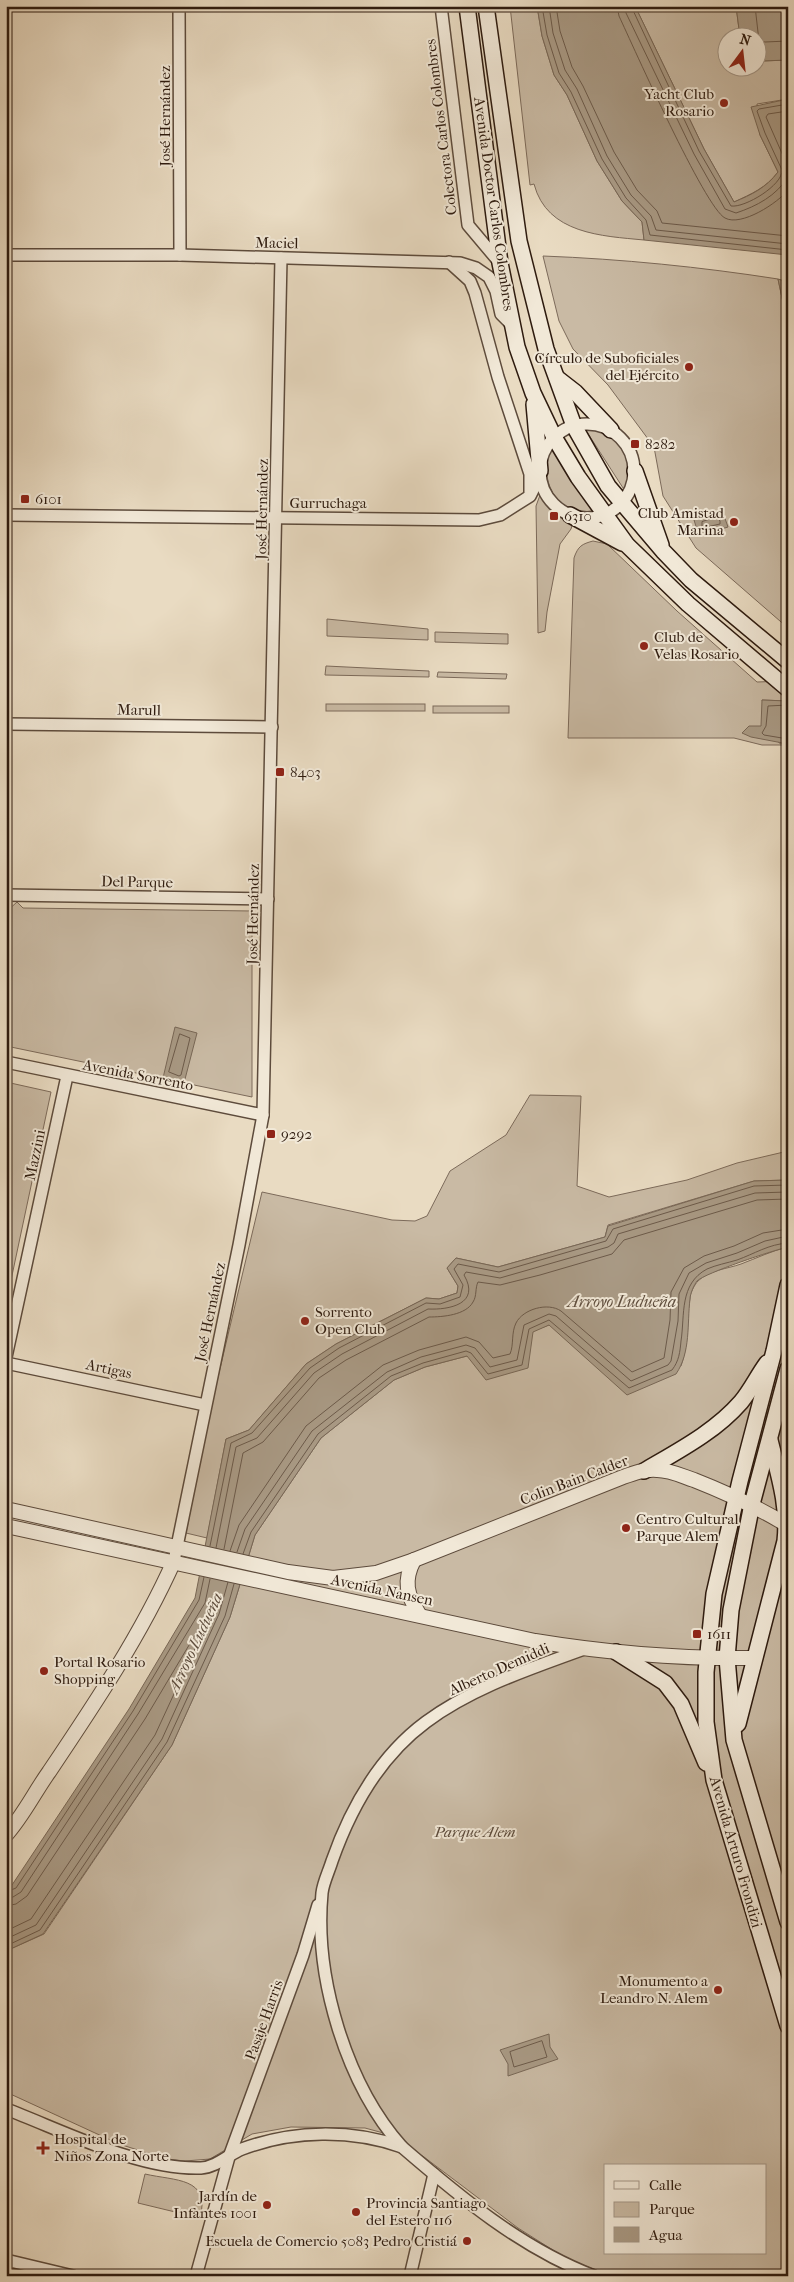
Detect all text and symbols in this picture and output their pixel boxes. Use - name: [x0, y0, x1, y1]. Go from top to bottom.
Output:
- north arrow: [716, 28, 766, 78]
- text: N: [738, 30, 753, 50]
- street label: Colectora Carlos Colombres: [421, 37, 461, 216]
- street label: José Hernández: [156, 65, 174, 168]
- place label: Yacht Club Rosario: [643, 85, 714, 120]
- street label: Avenida Doctor Carlos Colombres: [470, 95, 518, 313]
- marker: Yacht Club Rosario: [718, 97, 730, 109]
- street label: Maciel: [255, 234, 299, 252]
- place label: Círculo de Suboficiales del Ejército: [535, 349, 679, 384]
- marker: Círculo de Suboficiales del Ejército: [683, 361, 695, 373]
- place label: 8282: [645, 435, 676, 453]
- marker: 8282: [629, 438, 641, 450]
- street label: José Hernández: [252, 458, 272, 561]
- place label: 6101: [35, 490, 62, 508]
- marker: 6101: [19, 493, 31, 505]
- street label: Gurruchaga: [289, 494, 368, 512]
- place label: Club Amistad Marina: [638, 504, 725, 539]
- place label: 6310: [564, 507, 592, 525]
- marker: 6310: [548, 510, 560, 522]
- marker: Club Amistad Marina: [728, 516, 740, 528]
- place label: Club de Velas Rosario: [653, 628, 740, 663]
- marker: Club de Velas Rosario: [638, 640, 650, 652]
- street label: Marull: [117, 701, 161, 719]
- place label: 8403: [290, 763, 321, 781]
- marker: 8403: [274, 766, 286, 778]
- street label: José Hernández: [243, 863, 263, 966]
- street label: Del Parque: [101, 872, 174, 892]
- street label: Avenida Sorrento: [80, 1055, 195, 1095]
- place label: 9292: [281, 1125, 312, 1143]
- street label: Mazzini: [21, 1127, 49, 1182]
- marker: 9292: [265, 1128, 277, 1140]
- street label: José Hernández: [190, 1260, 229, 1364]
- water label: Arroyo Ludueña: [566, 1292, 676, 1311]
- place label: Sorrento Open Club: [315, 1303, 385, 1338]
- marker: Sorrento Open Club: [299, 1315, 311, 1327]
- street label: Artigas: [83, 1355, 134, 1383]
- street label: Colin Bain Calder: [517, 1451, 631, 1509]
- place label: Centro Cultural Parque Alem: [636, 1510, 739, 1545]
- marker: Centro Cultural Parque Alem: [620, 1522, 632, 1534]
- street label: Avenida Nansen: [328, 1570, 435, 1610]
- water label: Arroyo Ludueña: [163, 1590, 227, 1698]
- place label: 1611: [707, 1625, 731, 1643]
- marker: 1611: [691, 1628, 703, 1640]
- street label: Alberto Demiddi: [445, 1639, 553, 1700]
- place label: Portal Rosario Shopping: [54, 1653, 146, 1688]
- marker: Portal Rosario Shopping: [38, 1665, 50, 1677]
- street label: Avenida Arturo Frondizi: [705, 1773, 766, 1930]
- park label: Parque Alem: [434, 1823, 515, 1841]
- place label: Monumento a Leandro N. Alem: [600, 1972, 709, 2007]
- street label: Pasaje Harris: [241, 1977, 287, 2063]
- marker: Monumento a Leandro N. Alem: [712, 1984, 724, 1996]
- place label: Hospital de Niños Zona Norte: [54, 2130, 170, 2165]
- marker: Hospital de Niños Zona Norte: [36, 2141, 50, 2155]
- legend: [604, 2164, 766, 2254]
- text: Calle: [649, 2176, 682, 2194]
- place label: Jardín de Infantes 1001: [173, 2187, 258, 2222]
- place label: Provincia Santiago del Estero 116: [366, 2194, 486, 2229]
- marker: Jardín de Infantes 1001: [261, 2199, 273, 2211]
- text: Parque: [649, 2200, 695, 2218]
- marker: Provincia Santiago del Estero 116: [350, 2206, 362, 2218]
- text: Agua: [648, 2226, 683, 2244]
- place label: Escuela de Comercio 5083 Pedro Cristiá: [205, 2232, 458, 2250]
- marker: Escuela de Comercio 5083 Pedro Cristiá: [461, 2235, 473, 2247]

